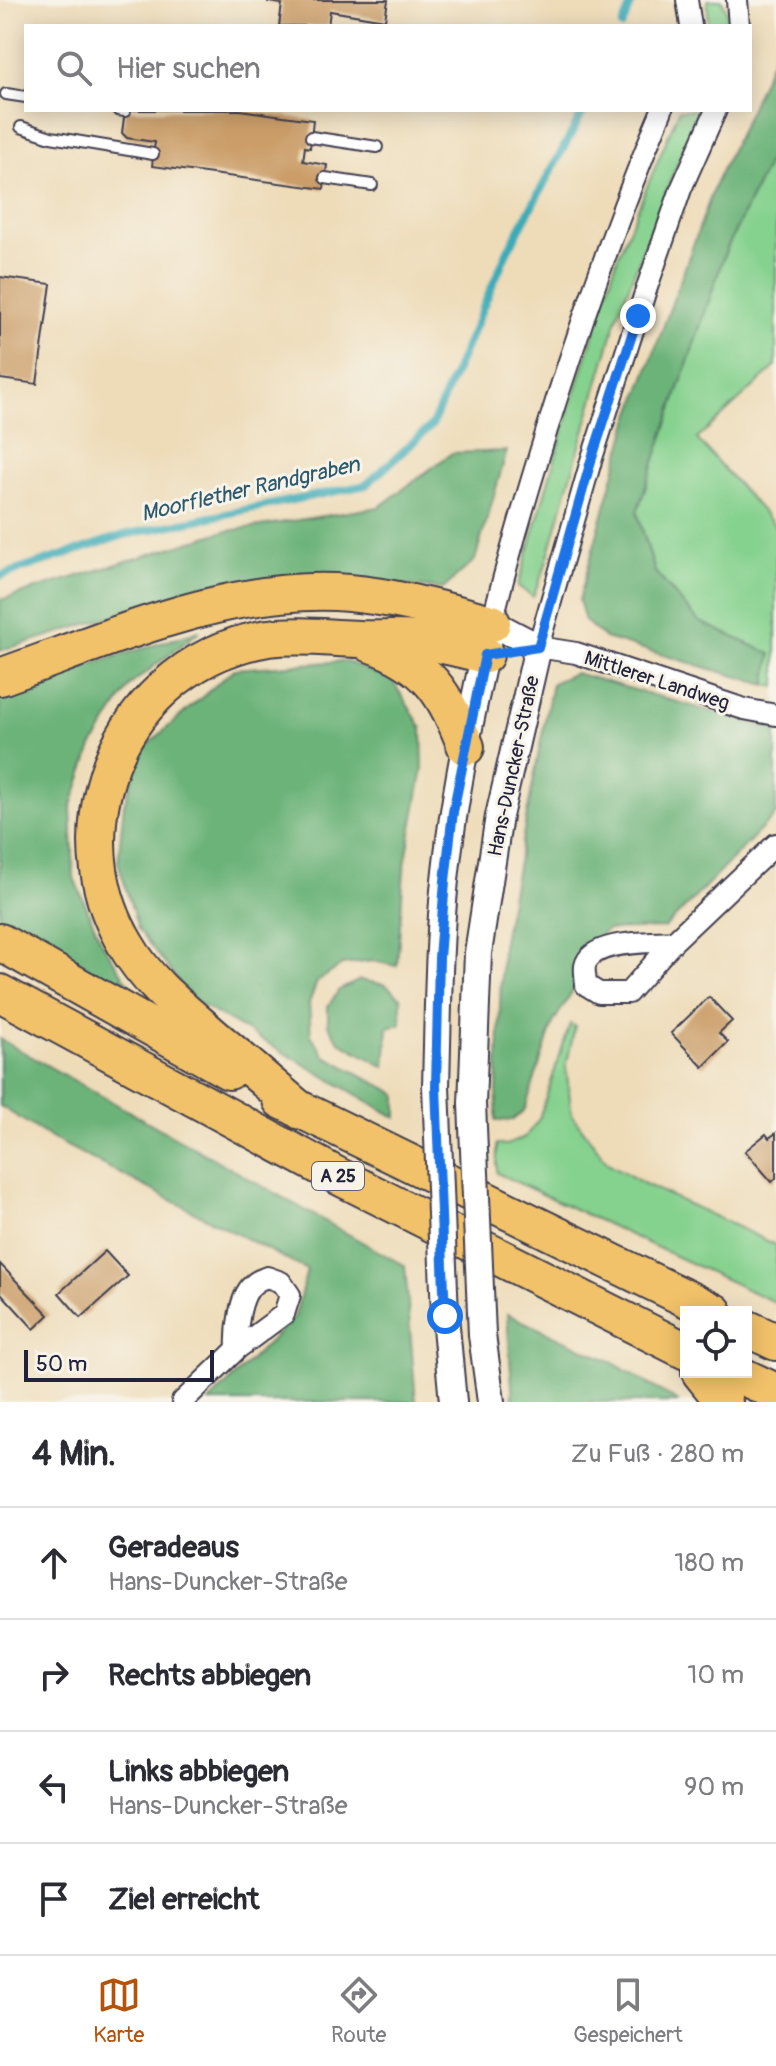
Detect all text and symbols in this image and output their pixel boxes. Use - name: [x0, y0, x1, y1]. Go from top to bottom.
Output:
- search box: [24, 24, 752, 112]
- icon: search: [52, 46, 96, 90]
- text: Hier suchen: [116, 50, 261, 87]
- route end: [620, 298, 656, 334]
- water label: Moorflether Randgraben: [138, 450, 364, 528]
- street label: Mittlerer Landweg: [581, 645, 733, 716]
- street label: Hans-Duncker-Straße: [482, 673, 545, 859]
- road number: A 25: [312, 1162, 364, 1190]
- route start: [427, 1298, 463, 1334]
- map controls: [680, 1306, 752, 1378]
- button: locate: [680, 1306, 752, 1378]
- scale bar: [24, 1346, 214, 1382]
- text: 50 m: [36, 1350, 87, 1378]
- text: 4 Min.: [32, 1433, 116, 1476]
- text: Zu Fuß · 280 m: [571, 1438, 744, 1470]
- text: Geradeaus: [108, 1529, 239, 1566]
- icon: ahead: [32, 1541, 76, 1585]
- text: 180 m: [674, 1547, 744, 1579]
- text: Hans-Duncker-Straße: [108, 1566, 348, 1598]
- icon: right: [32, 1653, 76, 1697]
- text: Rechts abbiegen: [108, 1657, 311, 1694]
- text: 10 m: [687, 1659, 744, 1691]
- text: Links abbiegen: [108, 1753, 289, 1790]
- icon: left: [32, 1765, 76, 1809]
- text: 90 m: [684, 1771, 744, 1803]
- text: Hans-Duncker-Straße: [108, 1790, 348, 1822]
- icon: arrive: [32, 1877, 76, 1921]
- text: Ziel erreicht: [108, 1881, 259, 1918]
- tab: Karte: [93, 1973, 144, 2049]
- tab: Route: [331, 1973, 386, 2049]
- tab: Gespeichert: [573, 1973, 683, 2049]

